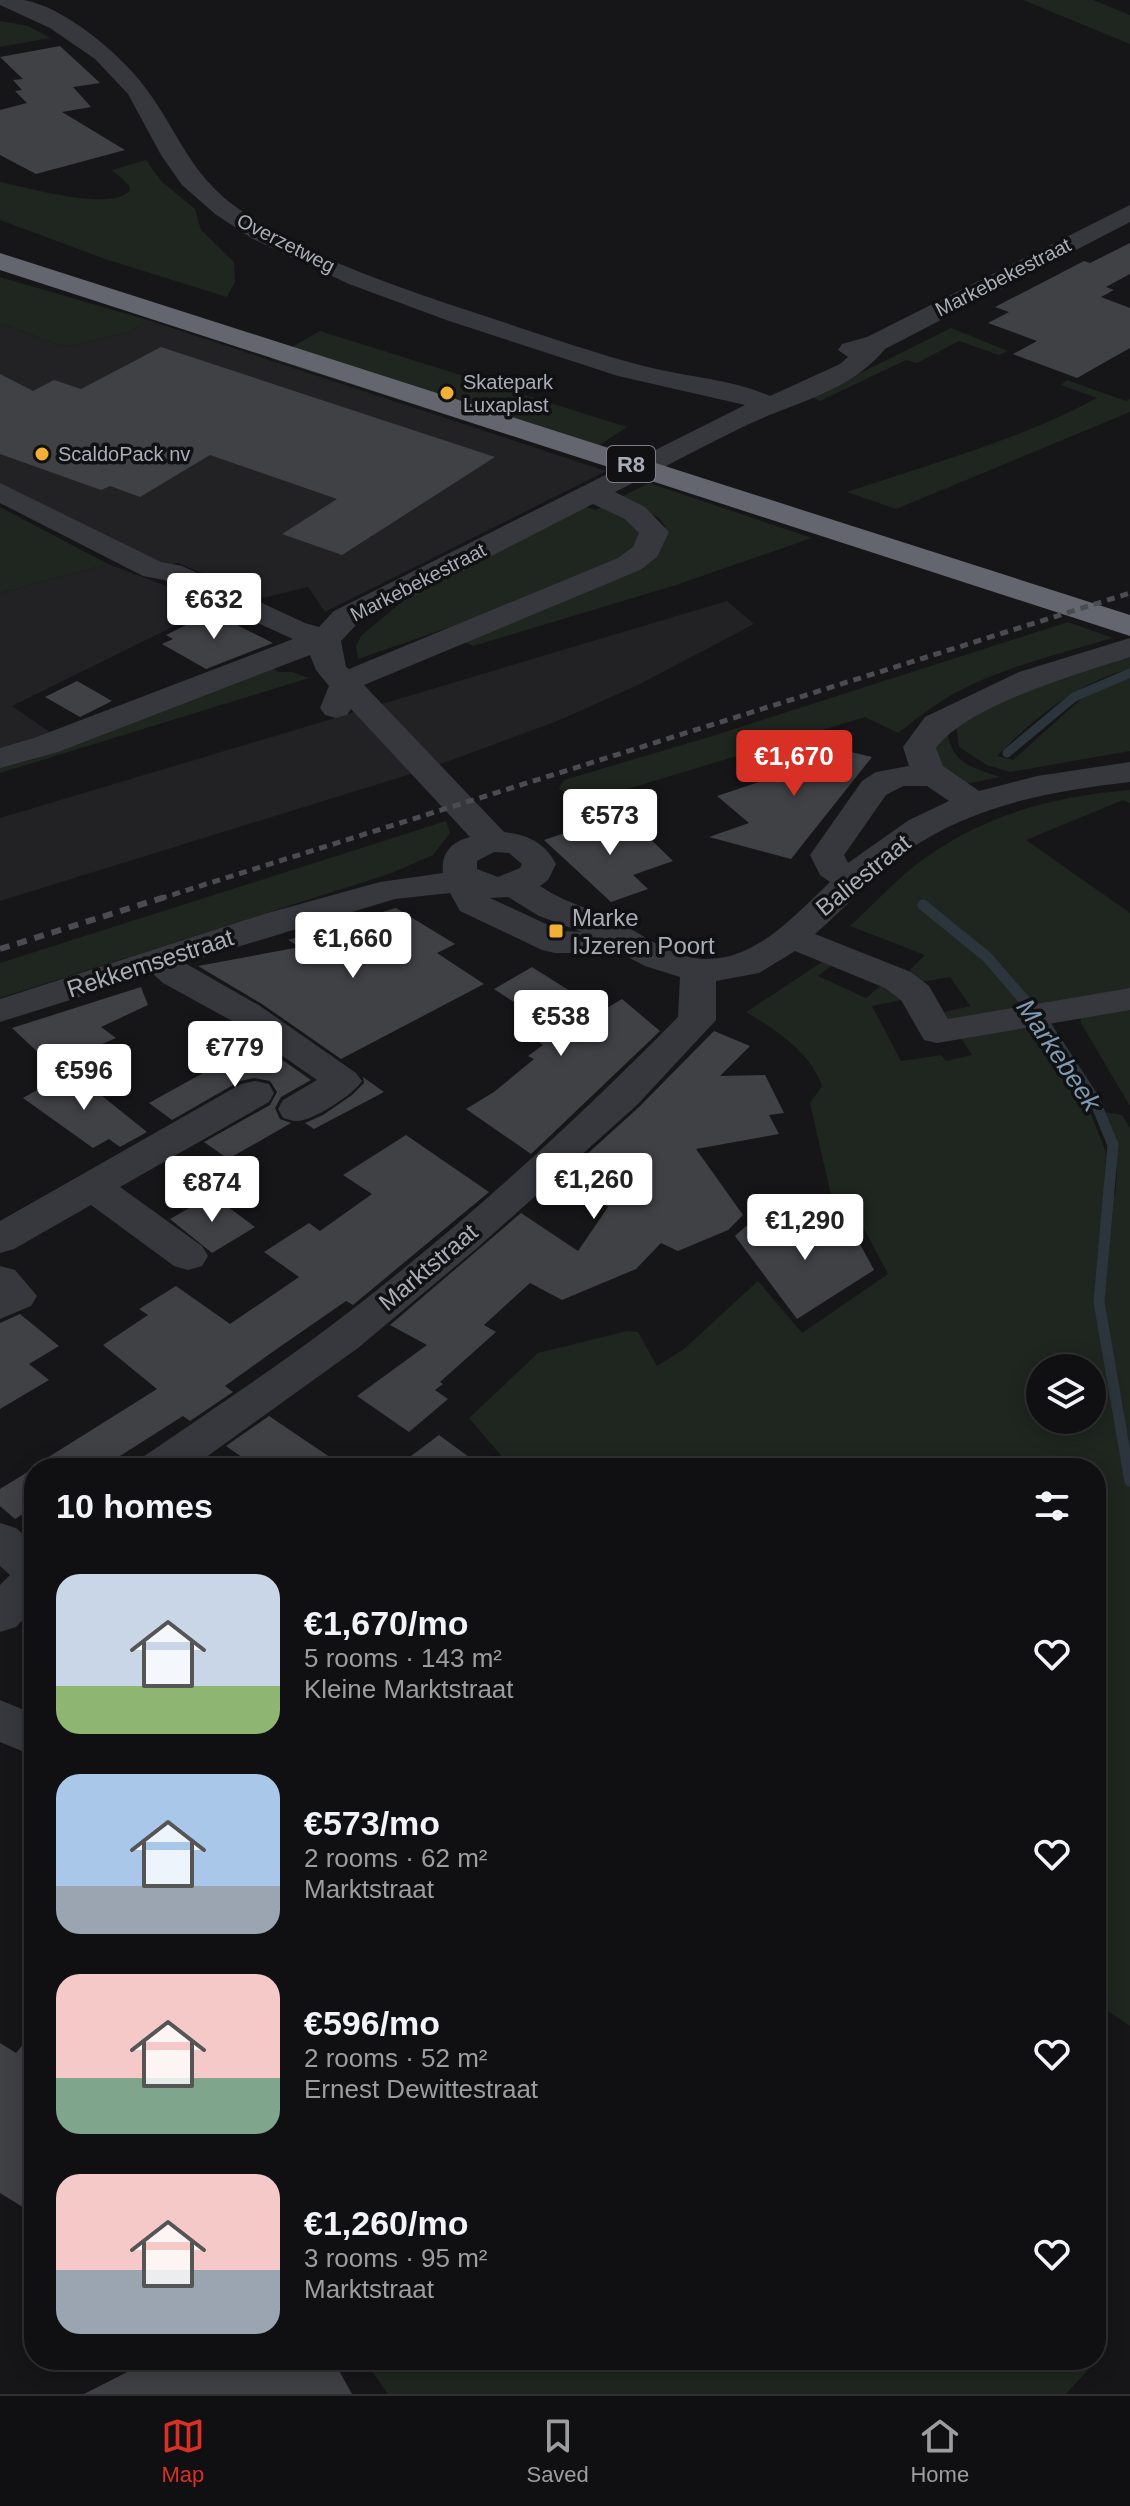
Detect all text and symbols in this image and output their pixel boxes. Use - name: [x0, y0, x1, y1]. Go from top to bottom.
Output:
- street label: Overzetweg: [233, 209, 339, 277]
- street label: Markebekestraat: [932, 233, 1075, 321]
- place label: Skatepark Luxaplast: [463, 371, 554, 416]
- marker: Skatepark Luxaplast: [438, 384, 456, 402]
- place label: ScaldoPack nv: [58, 443, 190, 465]
- marker: ScaldoPack nv: [33, 445, 51, 463]
- road number: R8: [607, 446, 655, 482]
- street label: Markebekestraat: [347, 538, 490, 626]
- pin: €632: [167, 573, 261, 641]
- text: €632: [185, 584, 243, 614]
- pin: €1,670: [729, 730, 859, 798]
- text: €1,670: [754, 741, 834, 771]
- pin: €573: [563, 789, 657, 857]
- text: €573: [581, 800, 639, 830]
- street label: Baliestraat: [810, 829, 916, 921]
- place label: Marke IJzeren Poort: [572, 904, 715, 959]
- pin: €1,660: [288, 912, 418, 980]
- marker: Marke IJzeren Poort: [547, 922, 565, 940]
- street label: Rekkemsestraat: [63, 923, 237, 1003]
- text: €1,660: [313, 923, 393, 953]
- pin: €538: [514, 990, 608, 1058]
- water label: Markebeek: [1011, 993, 1109, 1118]
- text: €538: [532, 1001, 590, 1031]
- pin: €779: [188, 1021, 282, 1089]
- text: €779: [206, 1032, 264, 1062]
- pin: €596: [37, 1044, 131, 1112]
- text: €596: [55, 1055, 113, 1085]
- pin: €1,260: [529, 1153, 659, 1221]
- pin: €874: [165, 1156, 259, 1224]
- text: €1,260: [554, 1164, 634, 1194]
- text: €874: [183, 1167, 241, 1197]
- pin: €1,290: [740, 1194, 870, 1262]
- text: €1,290: [765, 1205, 845, 1235]
- street label: Marktstraat: [373, 1218, 483, 1316]
- map controls: [1026, 1354, 1106, 1434]
- button: layers: [1026, 1354, 1106, 1434]
- icon: filters: [1030, 1484, 1074, 1528]
- text: 10 homes: [56, 1487, 213, 1525]
- text: €1,670/mo: [304, 1604, 468, 1642]
- icon: home: [120, 1606, 216, 1702]
- icon: heart: [1030, 1632, 1074, 1676]
- text: 5 rooms · 143 m²: [304, 1643, 502, 1673]
- text: Kleine Marktstraat: [304, 1674, 514, 1704]
- text: €573/mo: [304, 1804, 440, 1842]
- icon: home: [120, 1806, 216, 1902]
- icon: heart: [1030, 1832, 1074, 1876]
- text: 2 rooms · 62 m²: [304, 1843, 488, 1873]
- text: Marktstraat: [304, 1874, 434, 1904]
- text: €596/mo: [304, 2004, 440, 2042]
- icon: home: [120, 2006, 216, 2102]
- icon: heart: [1030, 2032, 1074, 2076]
- text: 2 rooms · 52 m²: [304, 2043, 488, 2073]
- text: Ernest Dewittestraat: [304, 2074, 538, 2104]
- text: €1,260/mo: [304, 2204, 468, 2242]
- icon: home: [120, 2206, 216, 2302]
- icon: heart: [1030, 2232, 1074, 2276]
- text: 3 rooms · 95 m²: [304, 2243, 488, 2273]
- text: Marktstraat: [304, 2274, 434, 2304]
- tab: Map: [161, 2414, 205, 2488]
- tab: Saved: [526, 2414, 589, 2488]
- tab: Home: [910, 2414, 969, 2488]

